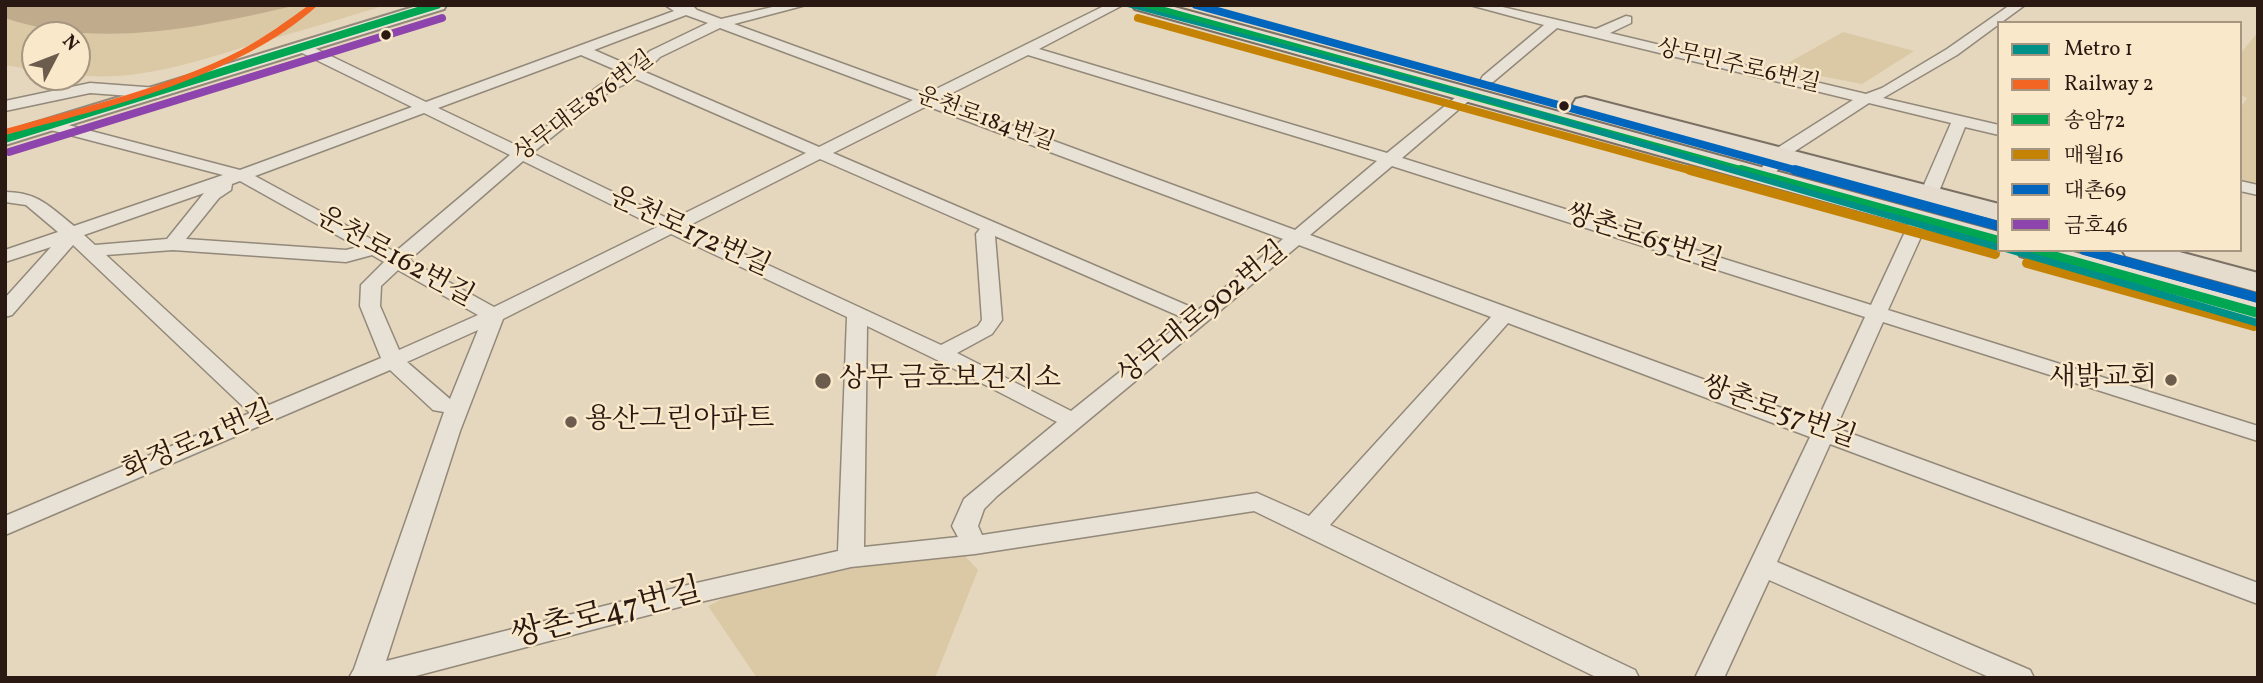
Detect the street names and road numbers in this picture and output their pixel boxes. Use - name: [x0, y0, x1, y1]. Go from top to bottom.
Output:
- street label: 상무민주로6번길: [1653, 36, 1823, 100]
- street label: 상무대로876번길: [510, 46, 660, 170]
- street label: 운천로184번길: [912, 83, 1058, 159]
- street label: 운천로172번길: [603, 182, 775, 286]
- street label: 쌍촌로65번길: [1560, 199, 1726, 281]
- street label: 운천로162번길: [309, 202, 479, 316]
- street label: 상무대로902번길: [1112, 236, 1296, 394]
- street label: 쌍촌로57번길: [1696, 370, 1860, 458]
- street label: 화정로21번길: [118, 396, 280, 490]
- street label: 쌍촌로47번길: [508, 573, 706, 659]

